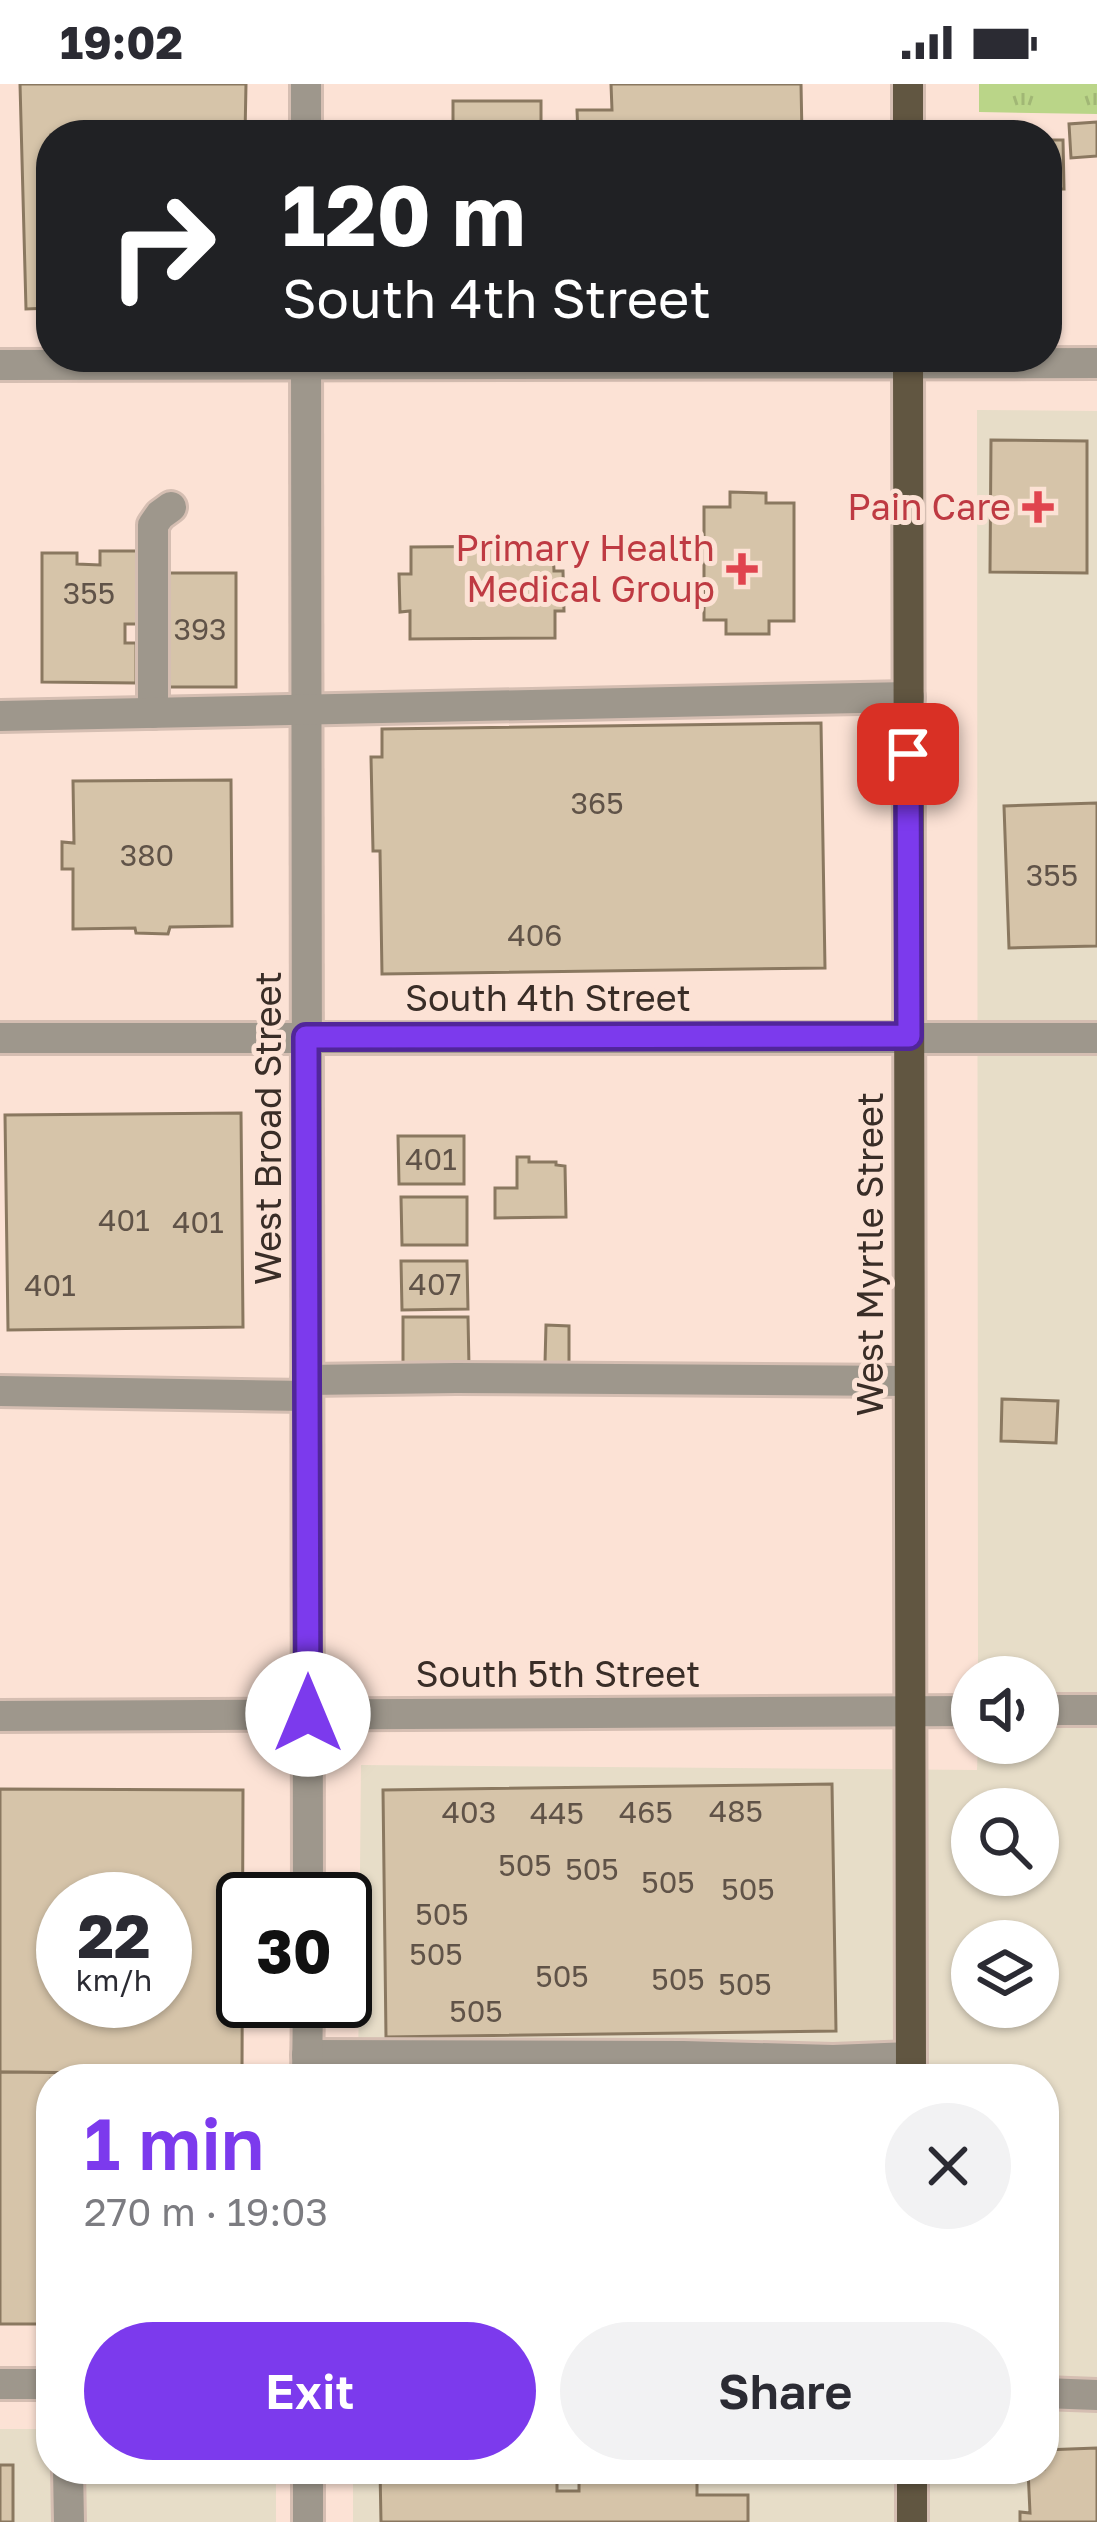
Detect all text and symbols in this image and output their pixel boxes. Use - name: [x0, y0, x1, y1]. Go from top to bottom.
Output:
- text: 19:02: [60, 15, 183, 69]
- text: 120 m: [282, 164, 526, 264]
- icon: right: [84, 168, 240, 324]
- text: South 4th Street: [282, 265, 711, 330]
- place label: Pain Care: [847, 485, 1011, 528]
- marker: Pain Care: [1022, 491, 1054, 523]
- place label: Primary Health Medical Group: [455, 526, 715, 610]
- marker: Primary Health Medical Group: [726, 553, 758, 585]
- house number: 355: [63, 575, 115, 611]
- house number: 393: [173, 611, 227, 647]
- pin: [857, 703, 959, 805]
- icon: arrive: [875, 721, 941, 787]
- house number: 365: [570, 785, 624, 821]
- house number: 380: [120, 837, 174, 873]
- house number: 355: [1026, 857, 1078, 893]
- house number: 406: [507, 917, 563, 953]
- street label: West Broad Street: [246, 971, 289, 1285]
- street label: South 4th Street: [405, 976, 691, 1019]
- street label: West Myrtle Street: [848, 1092, 891, 1416]
- house number: 401: [405, 1141, 457, 1177]
- house number: 401: [98, 1202, 150, 1238]
- house number: 401: [172, 1204, 224, 1240]
- house number: 407: [409, 1266, 461, 1302]
- house number: 401: [24, 1267, 76, 1303]
- position arrow: [245, 1651, 371, 1777]
- street label: South 5th Street: [416, 1652, 700, 1695]
- map controls: [951, 1656, 1059, 2028]
- button: sound: [951, 1656, 1059, 1764]
- button: search: [951, 1788, 1059, 1896]
- house number: 485: [709, 1793, 763, 1829]
- house number: 403: [442, 1794, 496, 1830]
- house number: 465: [619, 1794, 673, 1830]
- house number: 445: [530, 1795, 584, 1831]
- house number: 505: [498, 1847, 552, 1883]
- house number: 505: [565, 1851, 619, 1887]
- house number: 505: [641, 1864, 695, 1900]
- house number: 505: [721, 1871, 775, 1907]
- speed limit sign: 30: [216, 1872, 372, 2028]
- house number: 505: [415, 1896, 469, 1932]
- text: 22: [77, 1899, 151, 1971]
- button: layers: [951, 1920, 1059, 2028]
- house number: 505: [409, 1936, 463, 1972]
- house number: 505: [535, 1958, 589, 1994]
- house number: 505: [651, 1961, 705, 1997]
- text: km/h: [76, 1962, 152, 1998]
- house number: 505: [718, 1966, 772, 2002]
- house number: 505: [449, 1993, 503, 2029]
- text: 1 min: [84, 2099, 264, 2186]
- button: close: [885, 2103, 1011, 2229]
- text: 270 m · 19:03: [84, 2188, 328, 2235]
- button: Exit: [84, 2322, 536, 2460]
- button: Share: [560, 2322, 1011, 2460]

